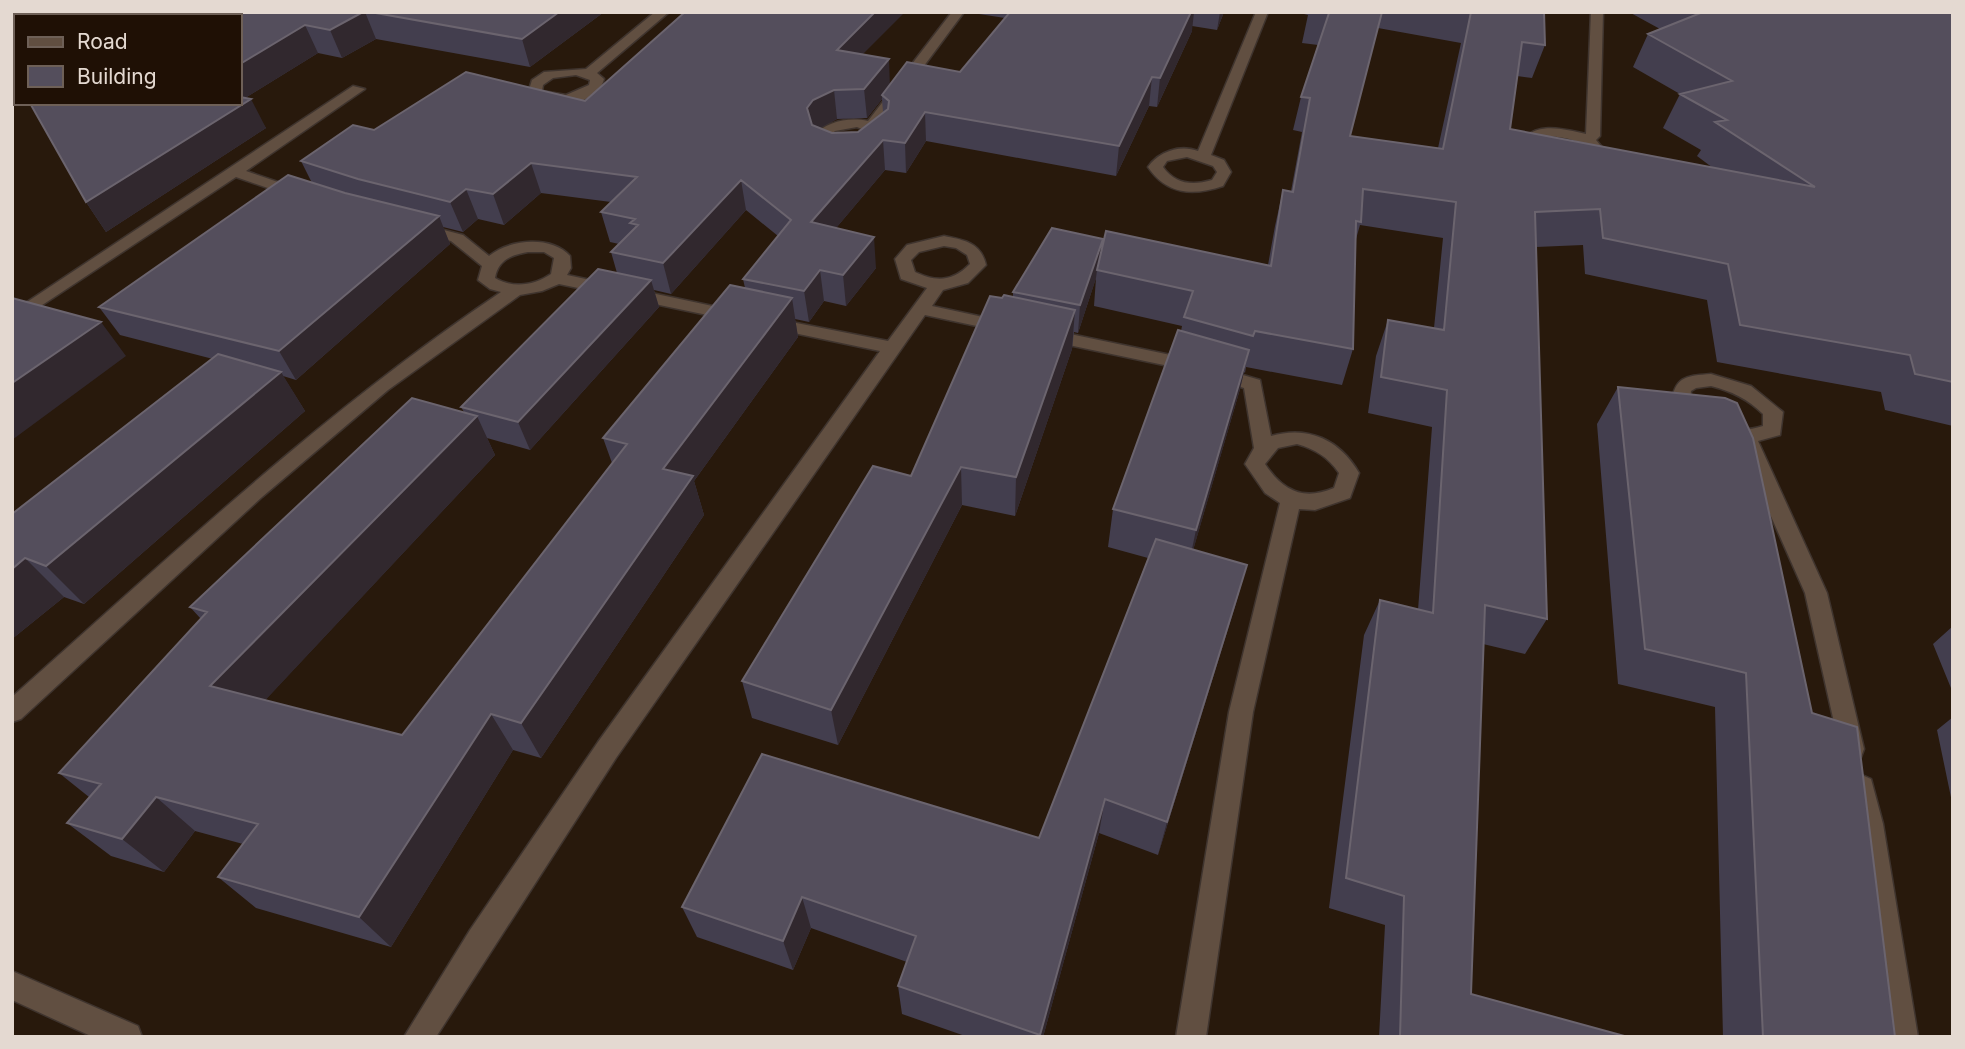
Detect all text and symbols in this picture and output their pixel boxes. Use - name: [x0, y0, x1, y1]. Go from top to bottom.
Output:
- legend: [14, 14, 242, 105]
- text: Road: [77, 29, 128, 54]
- text: Building: [77, 64, 157, 89]

